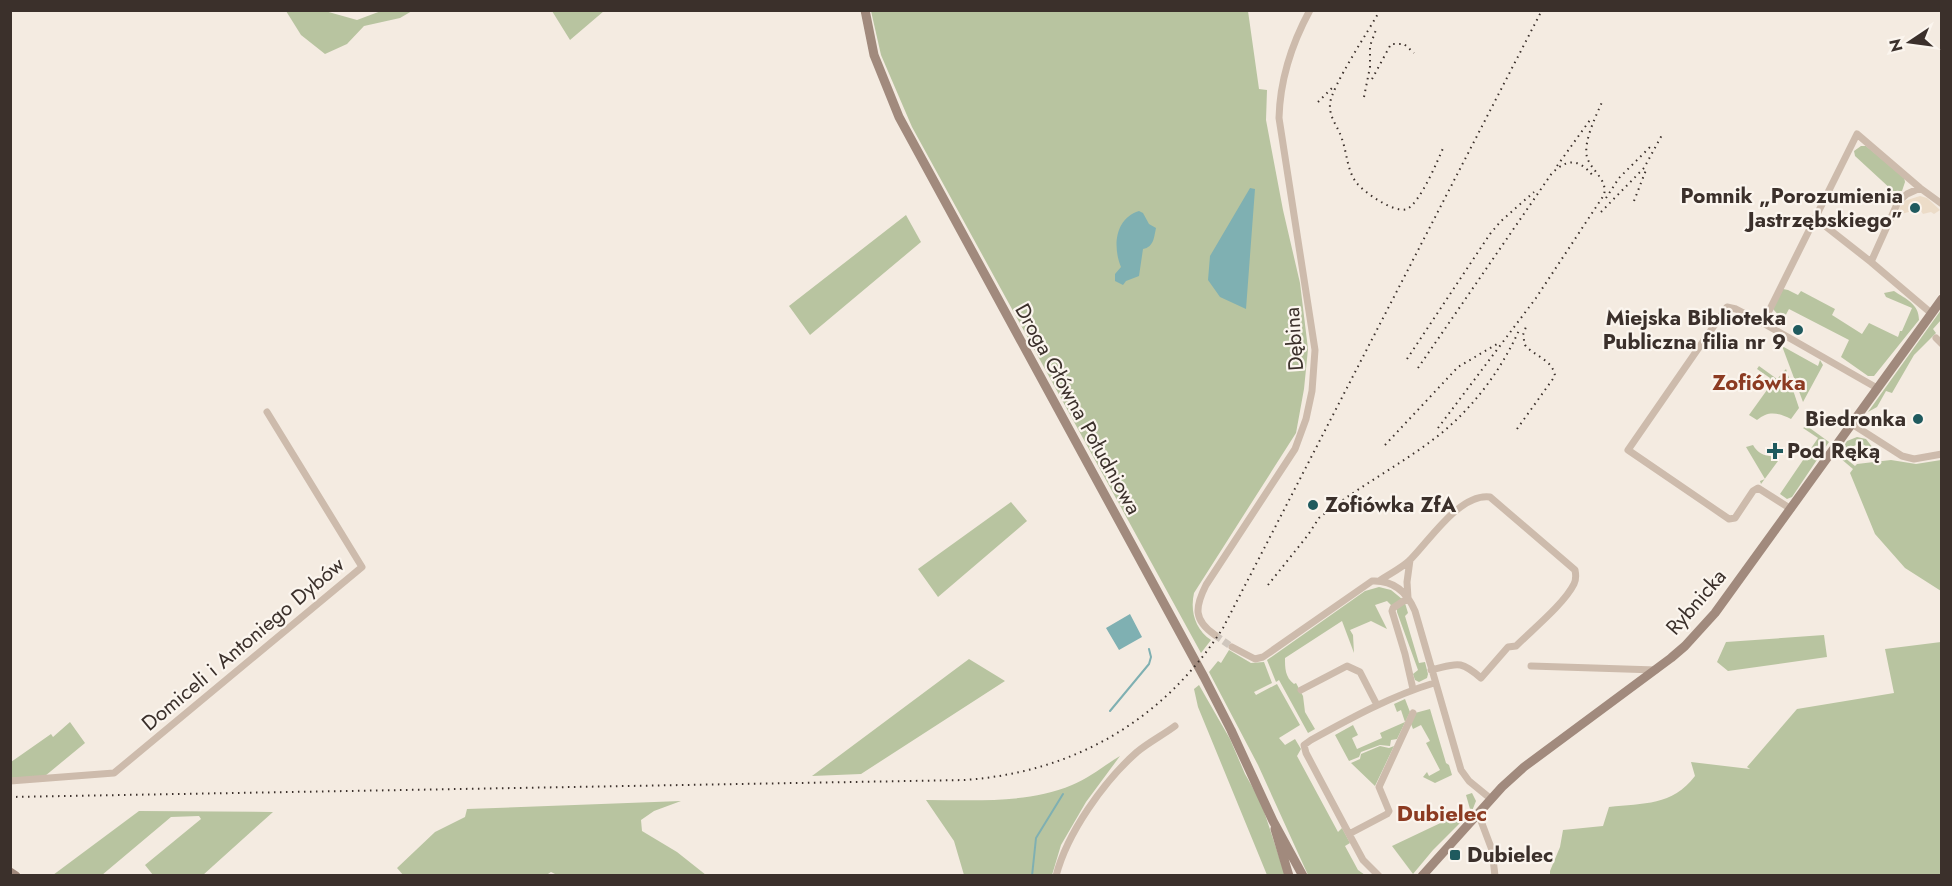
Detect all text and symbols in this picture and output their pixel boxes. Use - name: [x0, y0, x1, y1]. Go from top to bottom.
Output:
- north arrow: [1880, 12, 1940, 72]
- text: N: [1883, 36, 1909, 54]
- place label: Pomnik „Porozumienia Jastrzębskiego”: [1681, 181, 1903, 235]
- marker: Pomnik „Porozumienia Jastrzębskiego”: [1908, 201, 1922, 215]
- street label: Droga Główna Południowa: [1007, 298, 1149, 520]
- place label: Miejska Biblioteka Publiczna filia nr 9: [1603, 303, 1786, 357]
- street label: Dębina: [1277, 306, 1311, 372]
- marker: Miejska Biblioteka Publiczna filia nr 9: [1791, 323, 1805, 337]
- district label: Zofiówka: [1712, 366, 1806, 398]
- place label: Biedronka: [1805, 404, 1906, 434]
- marker: Biedronka: [1911, 412, 1925, 426]
- place label: Pod Ręką: [1787, 436, 1880, 466]
- marker: Pod Ręką: [1768, 444, 1782, 458]
- place label: Zofiówka ZfA: [1325, 490, 1457, 520]
- marker: Zofiówka ZfA: [1306, 498, 1320, 512]
- street label: Domiceli i Antoniego Dybów: [135, 550, 351, 738]
- street label: Rybnicka: [1659, 562, 1733, 642]
- district label: Dubielec: [1397, 797, 1487, 829]
- place label: Dubielec: [1467, 840, 1553, 870]
- marker: Dubielec: [1448, 848, 1462, 862]

